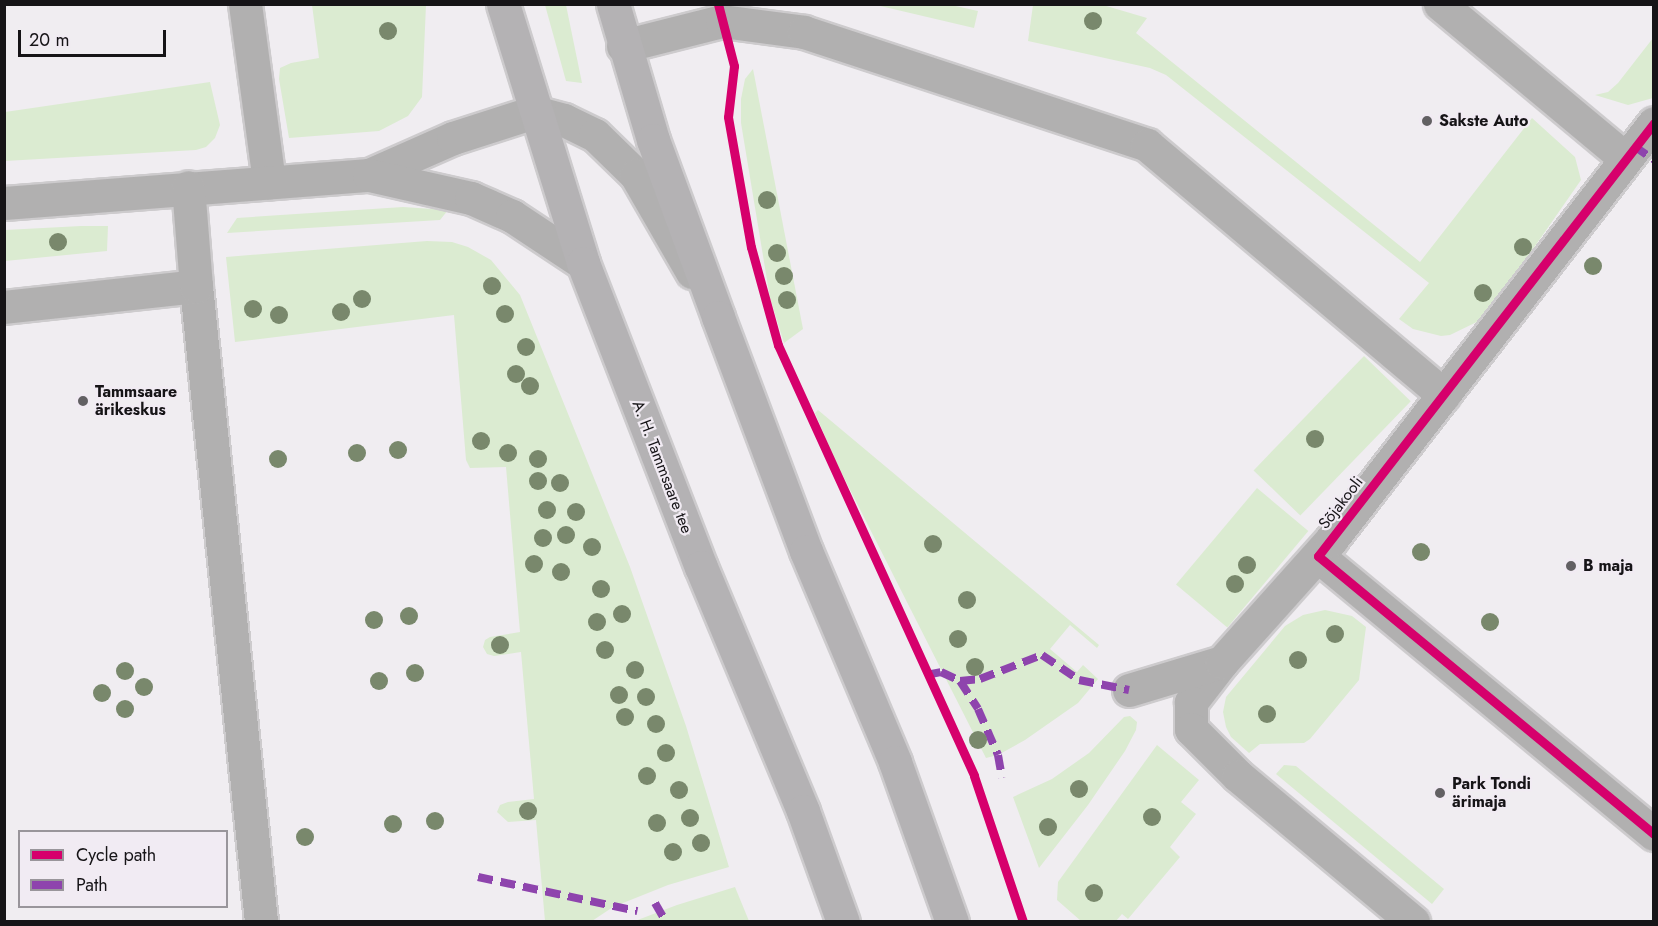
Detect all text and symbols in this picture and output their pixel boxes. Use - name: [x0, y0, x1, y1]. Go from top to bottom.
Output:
- scale bar: [21, 18, 170, 56]
- text: 20 m: [29, 27, 69, 53]
- place label: Sakste Auto: [1439, 111, 1528, 131]
- marker: Sakste Auto: [1420, 114, 1434, 128]
- place label: Tammsaare ärikeskus: [95, 382, 177, 420]
- marker: Tammsaare ärikeskus: [76, 394, 90, 408]
- street label: A. H. Tammsaare tee: [628, 398, 696, 536]
- street label: Sõjakooli: [1315, 473, 1367, 533]
- place label: B maja: [1583, 556, 1633, 576]
- marker: B maja: [1564, 559, 1578, 573]
- place label: Park Tondi ärimaja: [1452, 774, 1531, 812]
- marker: Park Tondi ärimaja: [1433, 786, 1447, 800]
- legend: [18, 830, 228, 908]
- text: Cycle path: [76, 842, 156, 868]
- text: Path: [76, 872, 108, 898]

